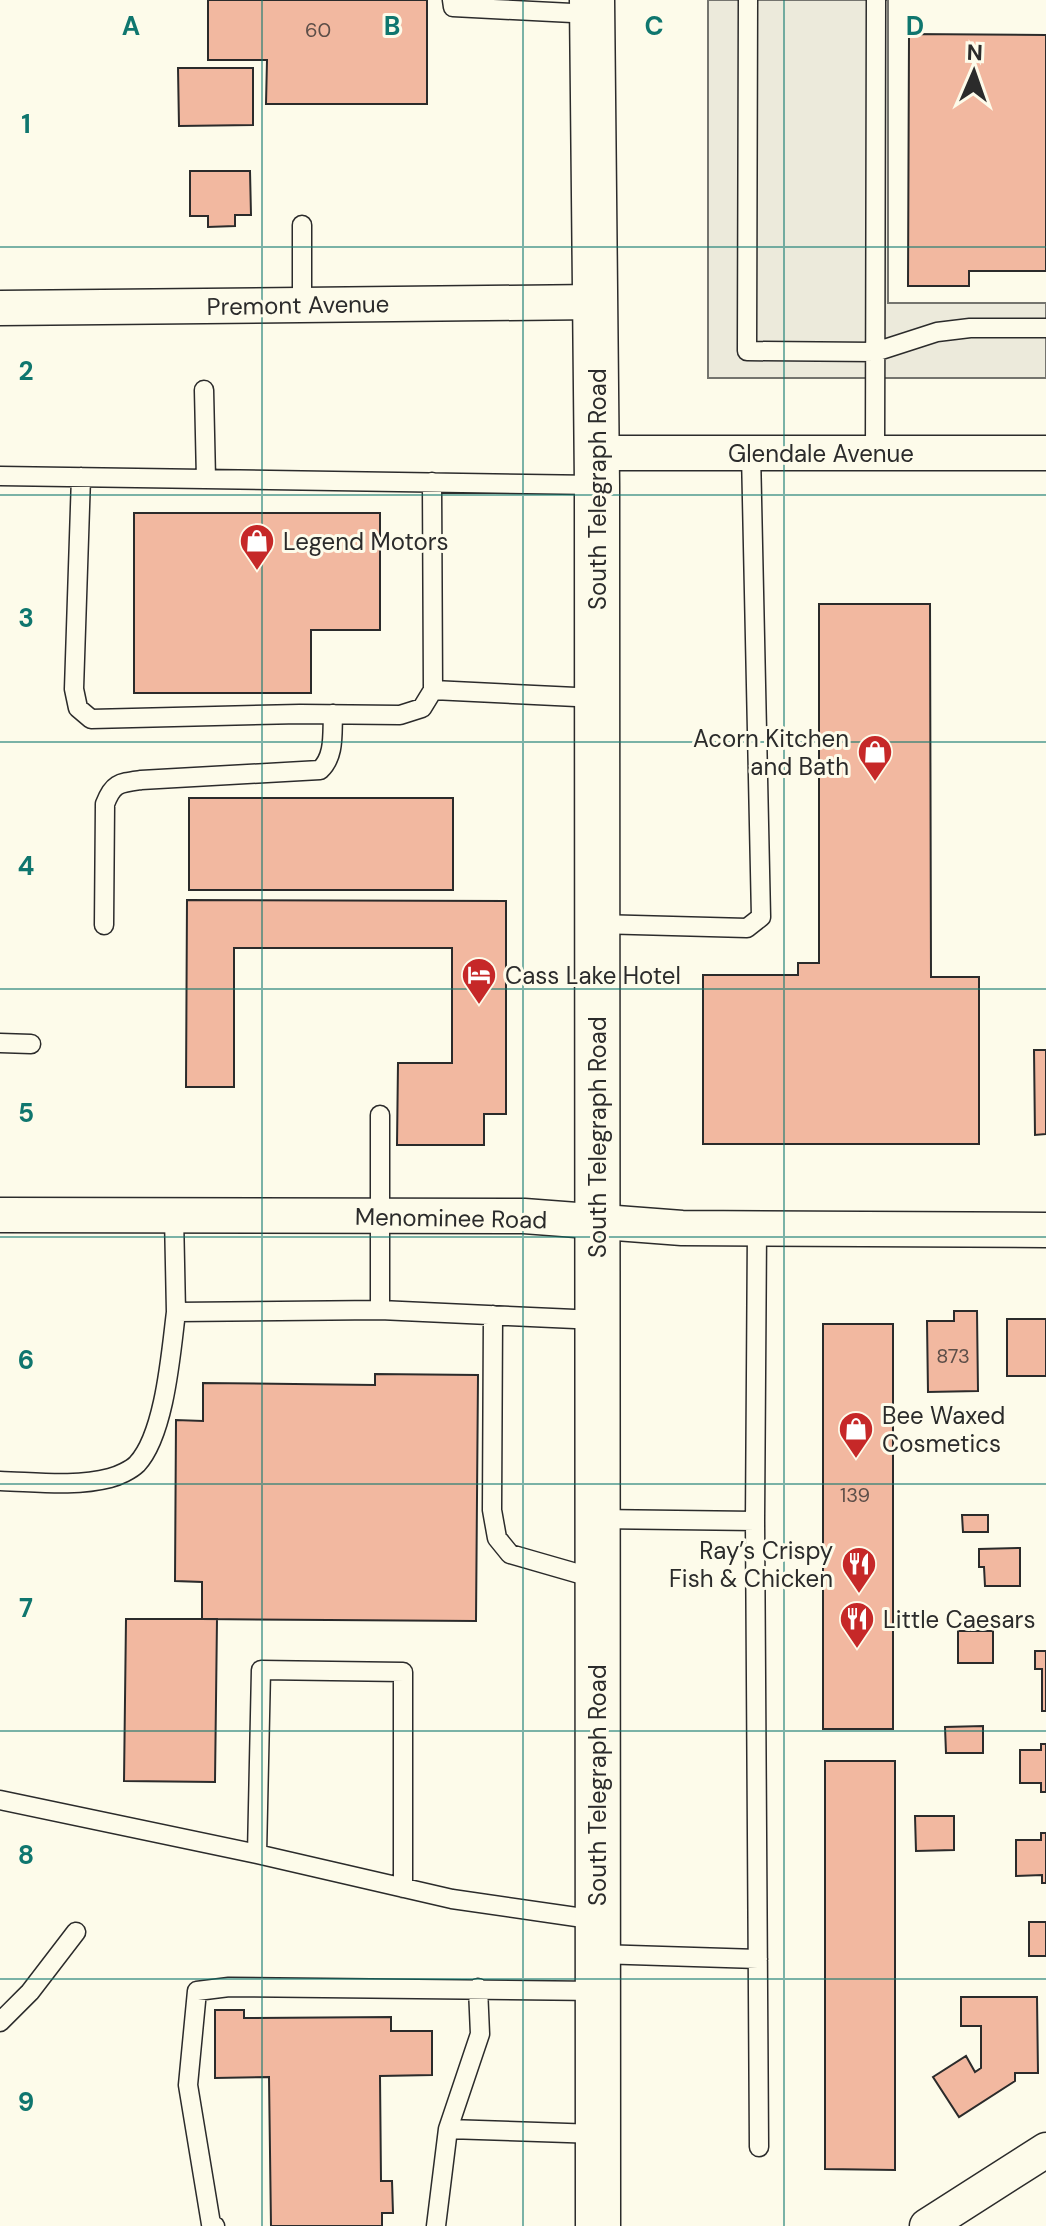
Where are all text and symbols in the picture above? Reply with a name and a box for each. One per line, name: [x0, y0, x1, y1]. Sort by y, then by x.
text: A: [122, 9, 140, 43]
text: B: [384, 9, 400, 43]
text: C: [644, 9, 664, 43]
text: D: [906, 9, 924, 43]
house number: 60: [305, 17, 331, 43]
north arrow: [934, 32, 1014, 112]
text: N: [966, 38, 983, 67]
text: 1: [21, 107, 31, 141]
street label: Premont Avenue: [206, 288, 390, 322]
text: 2: [18, 354, 34, 388]
street label: South Telegraph Road: [582, 368, 613, 610]
street label: Glendale Avenue: [728, 438, 914, 469]
shop icon: Legend Motors: [238, 522, 276, 572]
place label: Legend Motors: [283, 526, 449, 557]
text: 3: [18, 601, 34, 635]
place label: Acorn Kitchen and Bath: [693, 723, 849, 782]
shop icon: Acorn Kitchen and Bath: [856, 733, 894, 783]
text: 4: [18, 849, 34, 883]
hotel icon: Cass Lake Hotel: [460, 956, 498, 1006]
place label: Cass Lake Hotel: [505, 960, 681, 991]
street label: South Telegraph Road: [582, 1016, 613, 1258]
text: 5: [18, 1096, 34, 1130]
street label: Menominee Road: [355, 1201, 547, 1235]
text: 6: [18, 1343, 34, 1377]
house number: 873: [936, 1343, 970, 1369]
place label: Bee Waxed Cosmetics: [882, 1400, 1005, 1459]
shop icon: Bee Waxed Cosmetics: [837, 1410, 875, 1460]
house number: 139: [840, 1482, 870, 1508]
place label: Ray’s Crispy Fish & Chicken: [669, 1535, 833, 1594]
restaurant icon: Ray’s Crispy Fish & Chicken: [840, 1545, 878, 1595]
text: 7: [19, 1591, 33, 1625]
restaurant icon: Little Caesars: [838, 1600, 876, 1650]
place label: Little Caesars: [883, 1604, 1036, 1635]
street label: South Telegraph Road: [582, 1664, 613, 1906]
text: 8: [18, 1838, 34, 1872]
text: 9: [18, 2085, 34, 2119]

